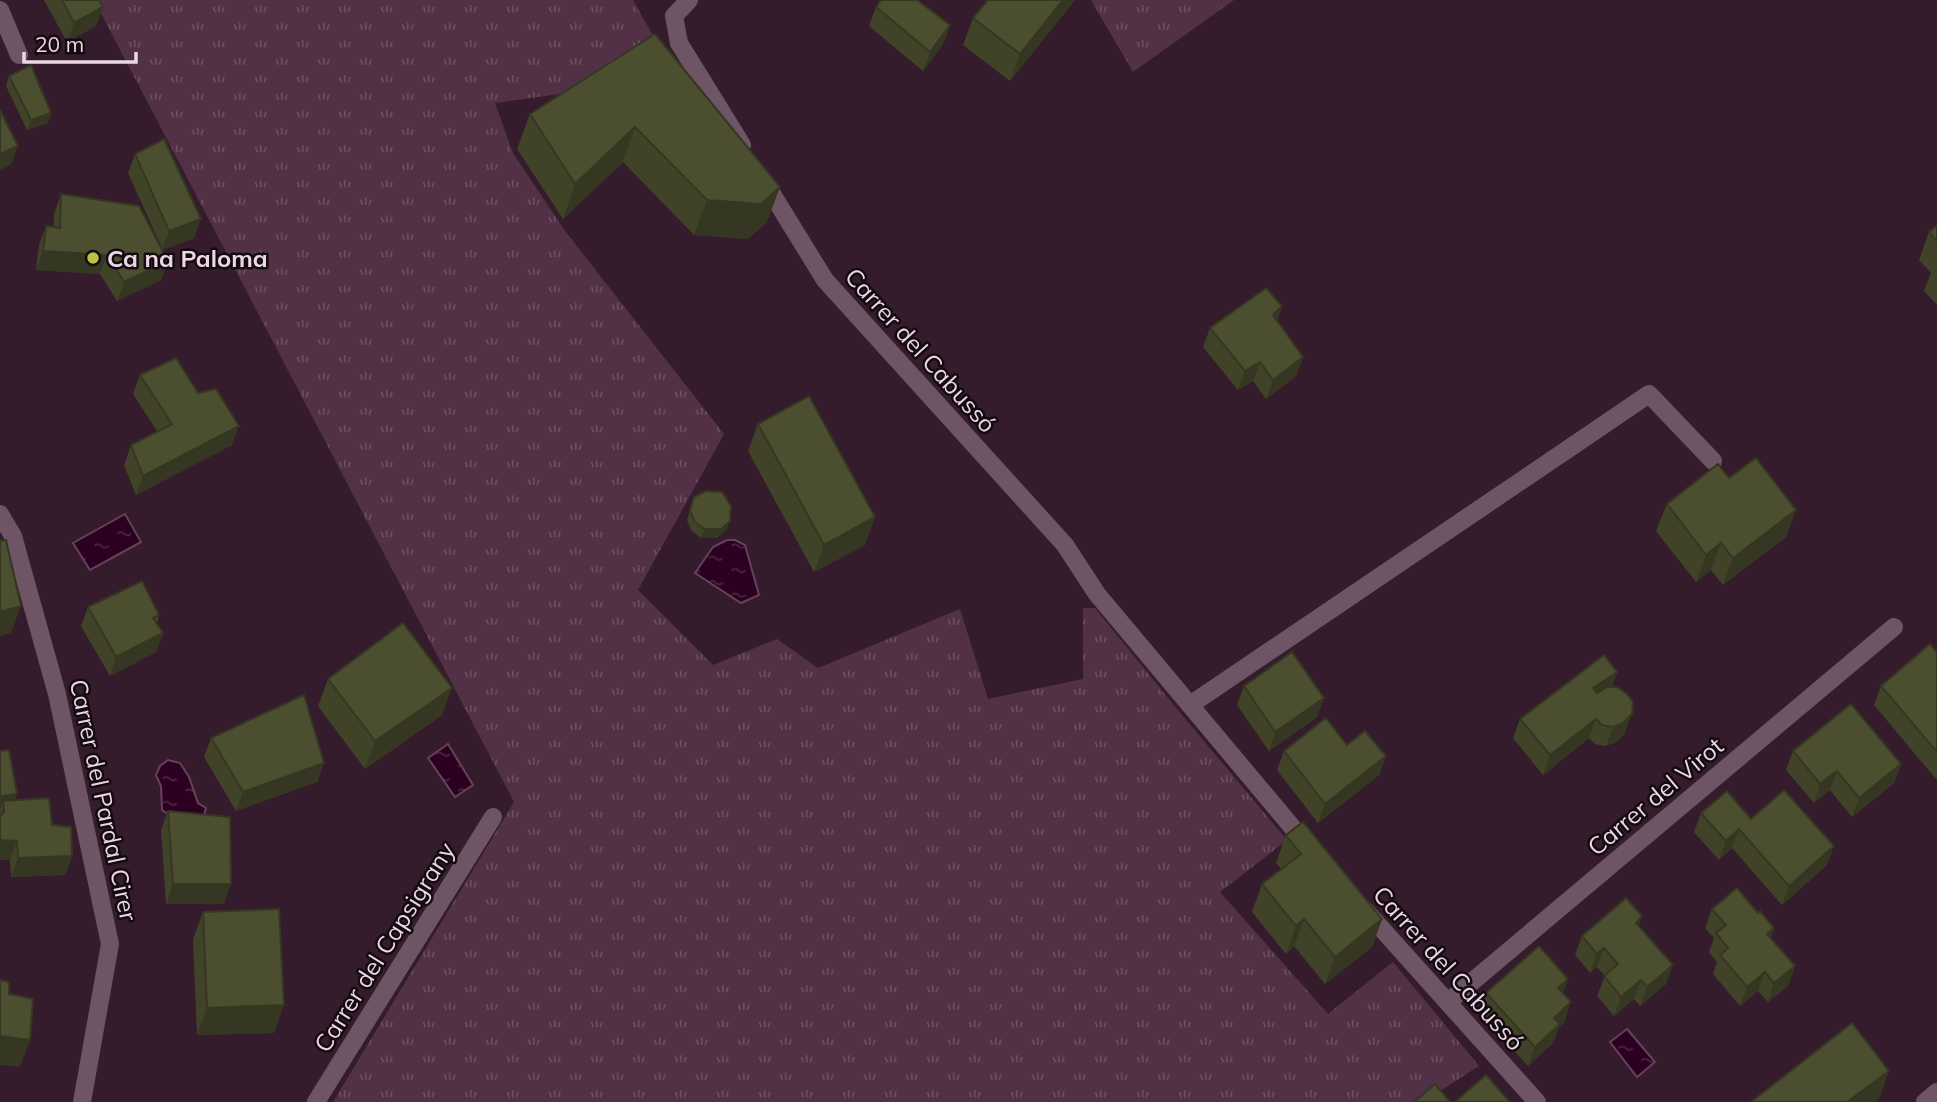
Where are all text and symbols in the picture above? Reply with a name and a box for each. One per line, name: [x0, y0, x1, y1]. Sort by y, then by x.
scale bar: [24, 21, 136, 65]
text: 20 m: [35, 31, 84, 57]
place label: Ca na Paloma: [107, 243, 268, 273]
marker: Ca na Paloma: [85, 250, 101, 266]
street label: Carrer del Cabussó: [839, 261, 1003, 439]
street label: Carrer del Pardal Cirer: [64, 676, 144, 924]
street label: Carrer del Virot: [1581, 730, 1729, 862]
street label: Carrer del Capsigrany: [307, 836, 461, 1057]
street label: Carrer del Cabussó: [1367, 879, 1531, 1057]

